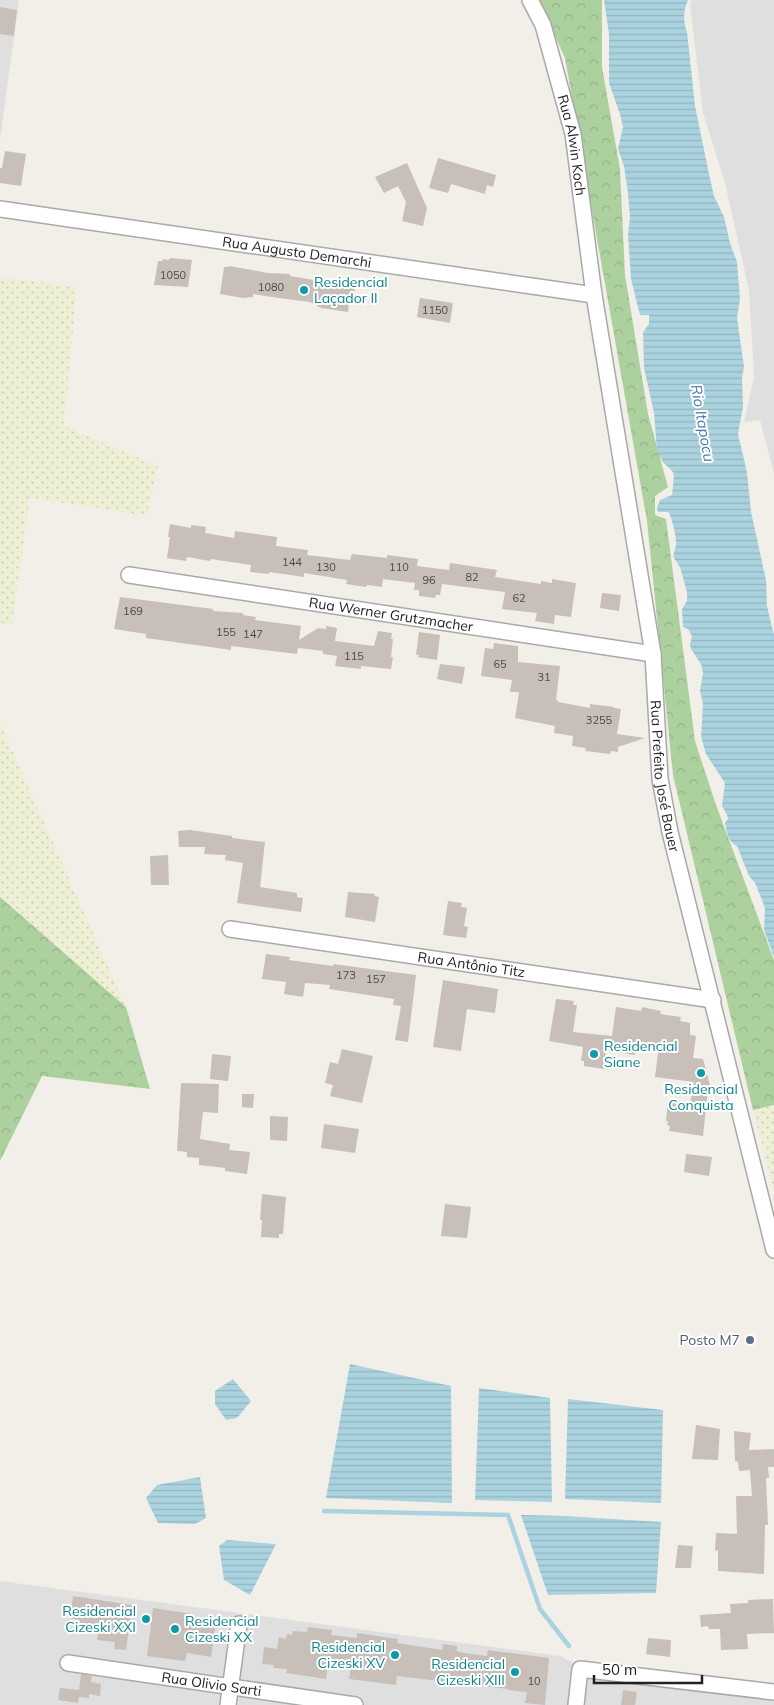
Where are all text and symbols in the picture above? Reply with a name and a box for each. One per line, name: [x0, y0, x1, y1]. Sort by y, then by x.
street label: Rua Alwin Koch: [554, 92, 590, 197]
street label: Rua Augusto Demarchi: [221, 232, 373, 272]
house number: 1050: [160, 268, 187, 282]
place label: Residencial Laçador II: [314, 273, 388, 307]
house number: 1080: [258, 280, 285, 294]
marker: Residencial Laçador II: [298, 284, 310, 296]
house number: 1150: [422, 303, 449, 317]
water label: Rio Itapocu: [687, 383, 719, 463]
house number: 144: [282, 555, 302, 569]
house number: 130: [316, 560, 336, 574]
house number: 110: [389, 560, 409, 574]
house number: 82: [465, 570, 479, 584]
house number: 96: [422, 573, 436, 587]
house number: 62: [512, 591, 526, 605]
street label: Rua Werner Grutzmacher: [308, 593, 475, 636]
house number: 169: [123, 604, 143, 618]
house number: 155: [216, 625, 236, 639]
house number: 147: [243, 627, 263, 641]
house number: 115: [344, 649, 364, 663]
house number: 65: [493, 657, 507, 671]
house number: 31: [537, 670, 551, 684]
street label: Rua Prefeito José Bauer: [647, 699, 684, 854]
house number: 3255: [586, 713, 613, 727]
street label: Rua Antônio Titz: [416, 948, 526, 981]
house number: 173: [336, 968, 356, 982]
house number: 157: [366, 972, 386, 986]
place label: Residencial Siane: [604, 1037, 678, 1071]
marker: Residencial Siane: [588, 1048, 600, 1060]
marker: Residencial Conquista: [695, 1067, 707, 1079]
place label: Residencial Conquista: [664, 1080, 738, 1114]
place label: Posto M7: [679, 1331, 740, 1349]
marker: Posto M7: [744, 1334, 756, 1346]
place label: Residencial Cizeski XXI: [62, 1602, 136, 1636]
place label: Residencial Cizeski XX: [185, 1612, 259, 1646]
marker: Residencial Cizeski XXI: [140, 1613, 152, 1625]
marker: Residencial Cizeski XX: [169, 1623, 181, 1635]
place label: Residencial Cizeski XV: [311, 1638, 385, 1672]
marker: Residencial Cizeski XV: [389, 1649, 401, 1661]
scale bar: [594, 1652, 702, 1684]
place label: Residencial Cizeski XIII: [431, 1655, 505, 1689]
text: 50 m: [602, 1660, 637, 1679]
marker: Residencial Cizeski XIII: [509, 1666, 521, 1678]
street label: Rua Olivio Sarti: [160, 1668, 263, 1700]
house number: 10: [527, 1674, 541, 1688]

